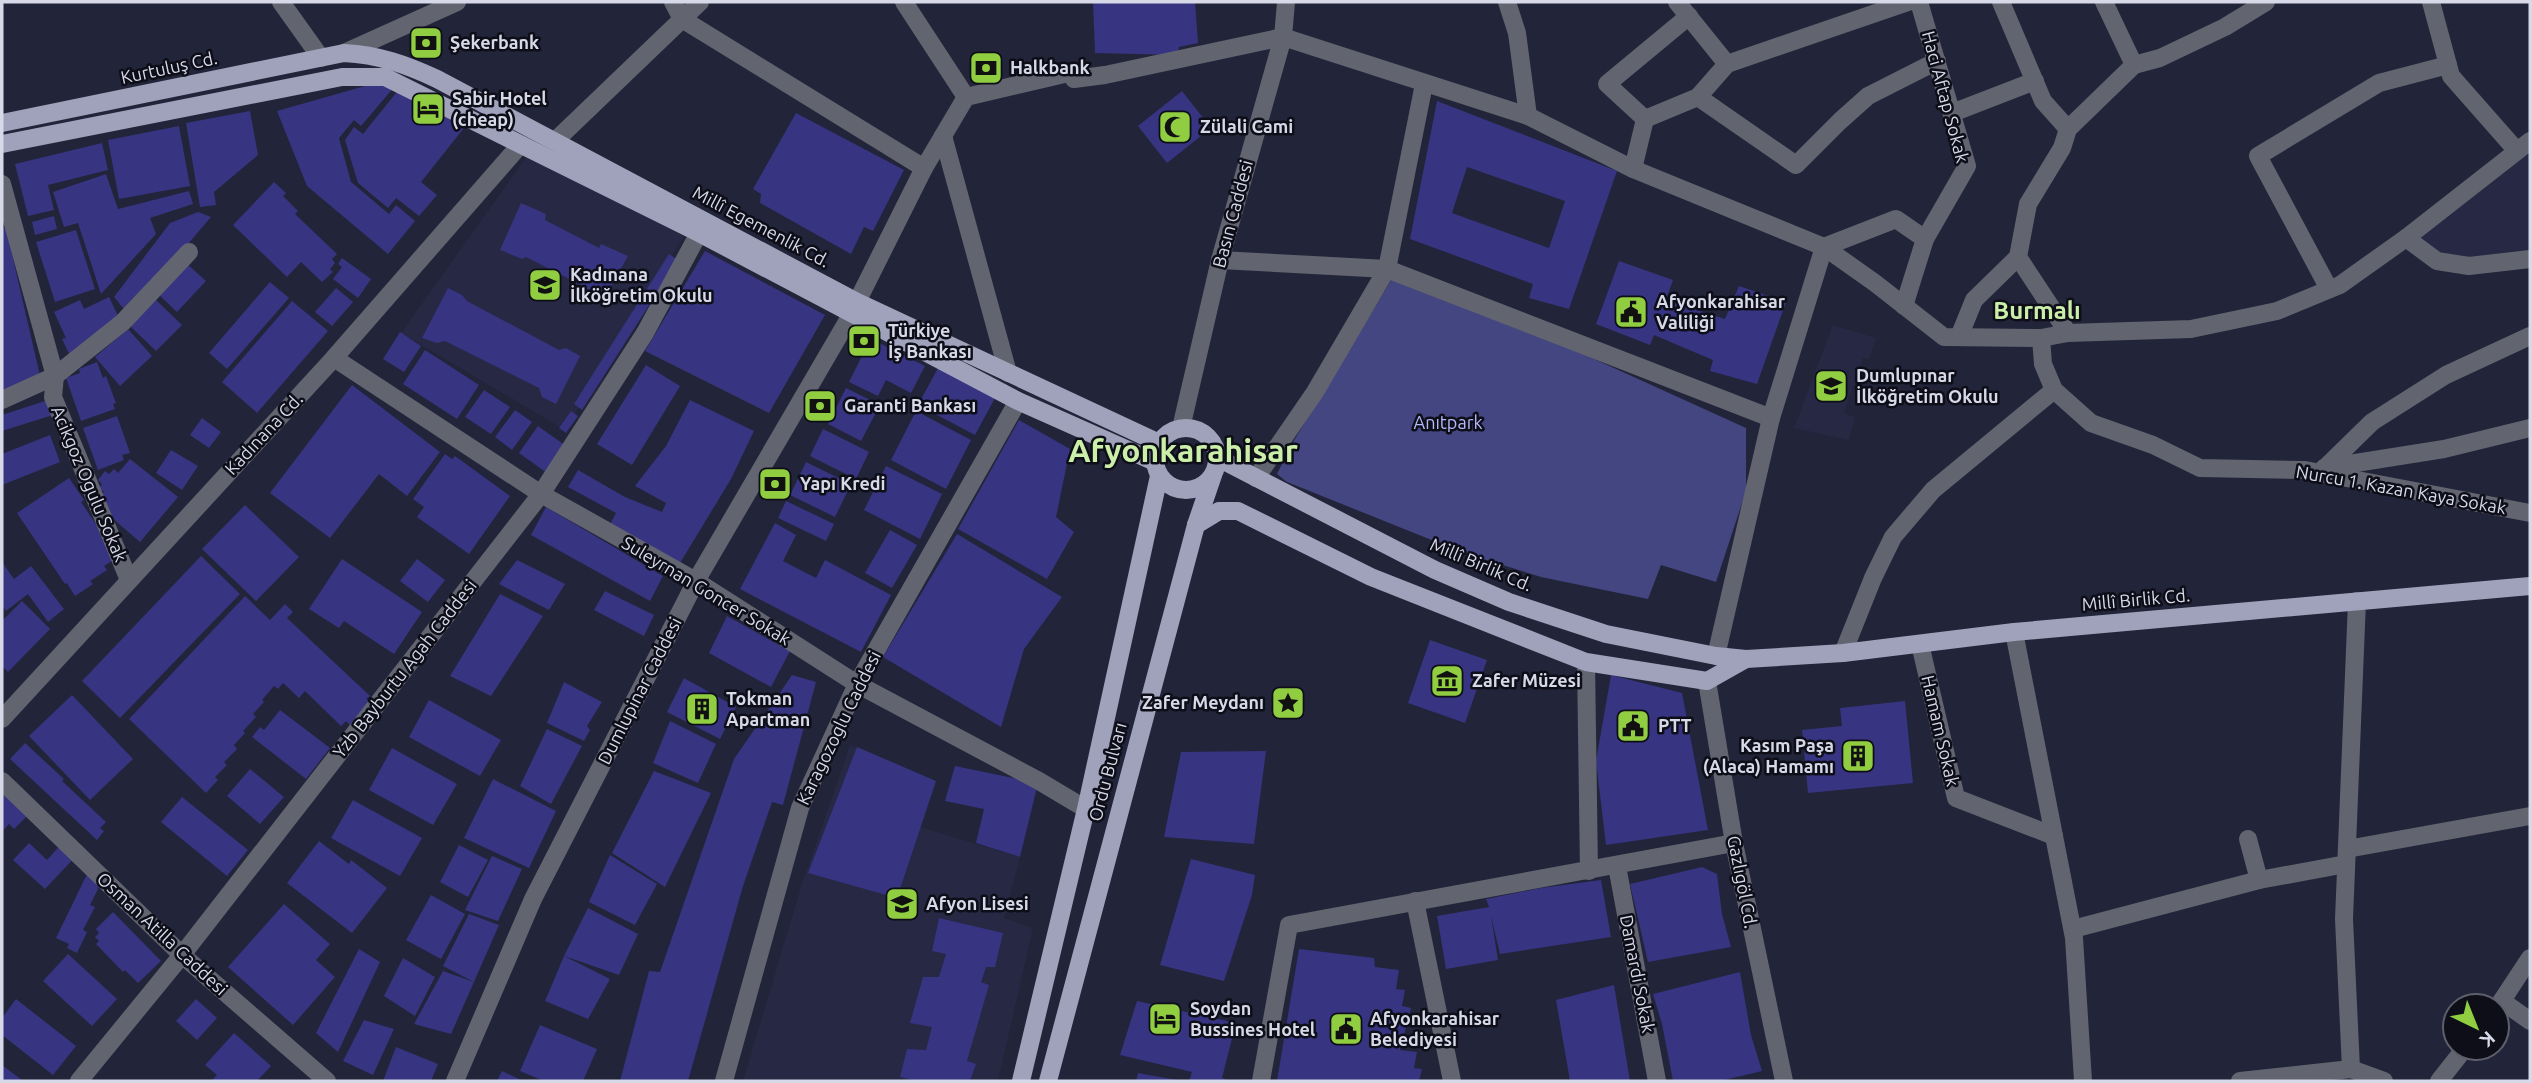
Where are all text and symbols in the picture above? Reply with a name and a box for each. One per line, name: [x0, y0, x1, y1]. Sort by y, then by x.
bank icon: Şekerbank: [407, 24, 445, 62]
street label: Haci Aftap Sokak: [1919, 29, 1973, 165]
place label: Şekerbank: [450, 32, 539, 53]
street label: Kurtuluş Cd.: [119, 47, 219, 87]
bank icon: Halkbank: [967, 49, 1005, 87]
place label: Halkbank: [1010, 57, 1090, 77]
place label: Sabir Hotel (cheap): [452, 88, 547, 130]
hotel icon: Sabir Hotel (cheap): [409, 90, 447, 128]
mosque icon: Zülali Cami: [1156, 108, 1194, 146]
place label: Zülali Cami: [1200, 116, 1293, 136]
street label: Basın Caddesi: [1208, 158, 1256, 270]
street label: Millî Egemenlik Cd.: [690, 182, 833, 271]
place label: Kadınana İlköğretim Okulu: [570, 264, 713, 305]
school or university icon: Kadınana İlköğretim Okulu: [526, 266, 564, 304]
place label: Afyonkarahisar Valiliği: [1656, 291, 1786, 332]
public building icon: Afyonkarahisar Valiliği: [1612, 293, 1650, 331]
district label: Burmalı: [1993, 297, 2081, 324]
place label: Türkiye İş Bankası: [888, 320, 972, 362]
bank icon: Türkiye İş Bankası: [845, 322, 883, 360]
place label: Dumlupınar İlköğretim Okulu: [1856, 365, 1999, 406]
school or university icon: Dumlupınar İlköğretim Okulu: [1812, 367, 1850, 405]
bank icon: Garanti Bankası: [801, 387, 839, 425]
street label: Kadınana Cd.: [220, 388, 306, 478]
place label: Garanti Bankası: [844, 395, 976, 415]
street label: Acikgoz Ogulu Sokak: [48, 403, 132, 565]
park label: Anıtpark: [1413, 412, 1483, 432]
district label: Afyonkarahisar: [1068, 432, 1298, 468]
street label: Nurcu 1. Kazan Kaya Sokak: [2295, 461, 2508, 517]
bank icon: Yapı Kredi: [756, 465, 794, 503]
place label: Yapı Kredi: [800, 473, 886, 493]
street label: Suleyrnan Goncer Sokak: [619, 532, 794, 648]
street label: Millî Birlik Cd.: [1427, 534, 1535, 595]
street label: Yzb Bayburtu Agah Caddesi: [328, 575, 480, 761]
street label: Millî Birlik Cd.: [2081, 584, 2191, 614]
street label: Dumlupinar Caddesi: [593, 614, 685, 767]
street label: Karagozoglu Caddesi: [792, 647, 884, 808]
museum icon: Zafer Müzesi: [1428, 662, 1466, 700]
place label: Zafer Müzesi: [1472, 670, 1581, 690]
street label: Hamam Sokak: [1918, 673, 1963, 788]
place icon: Zafer Meydanı: [1269, 684, 1307, 722]
place label: Tokman Apartman: [726, 688, 810, 729]
building icon: Tokman Apartman: [683, 690, 721, 728]
place label: Zafer Meydanı: [1142, 692, 1264, 712]
public building icon: PTT: [1614, 707, 1652, 745]
place label: PTT: [1658, 715, 1692, 735]
street label: Ordu Bulvarı: [1084, 720, 1130, 823]
place label: Kasım Paşa (Alaca) Hamamı: [1703, 735, 1834, 777]
building icon: Kasım Paşa (Alaca) Hamamı: [1839, 737, 1877, 775]
street label: Gazlıgöl Cd.: [1724, 834, 1762, 930]
street label: Osman Atilla Caddesi: [94, 868, 232, 999]
school or university icon: Afyon Lisesi: [883, 885, 921, 923]
place label: Afyon Lisesi: [926, 893, 1029, 913]
street label: Damardi Sokak: [1617, 913, 1659, 1035]
north arrow: [2441, 992, 2511, 1062]
place label: Soydan Bussines Hotel: [1190, 998, 1316, 1039]
hotel icon: Soydan Bussines Hotel: [1146, 1000, 1184, 1038]
place label: Afyonkarahisar Belediyesi: [1370, 1008, 1500, 1049]
public building icon: Afyonkarahisar Belediyesi: [1327, 1010, 1365, 1048]
text: K: [2475, 1027, 2500, 1052]

